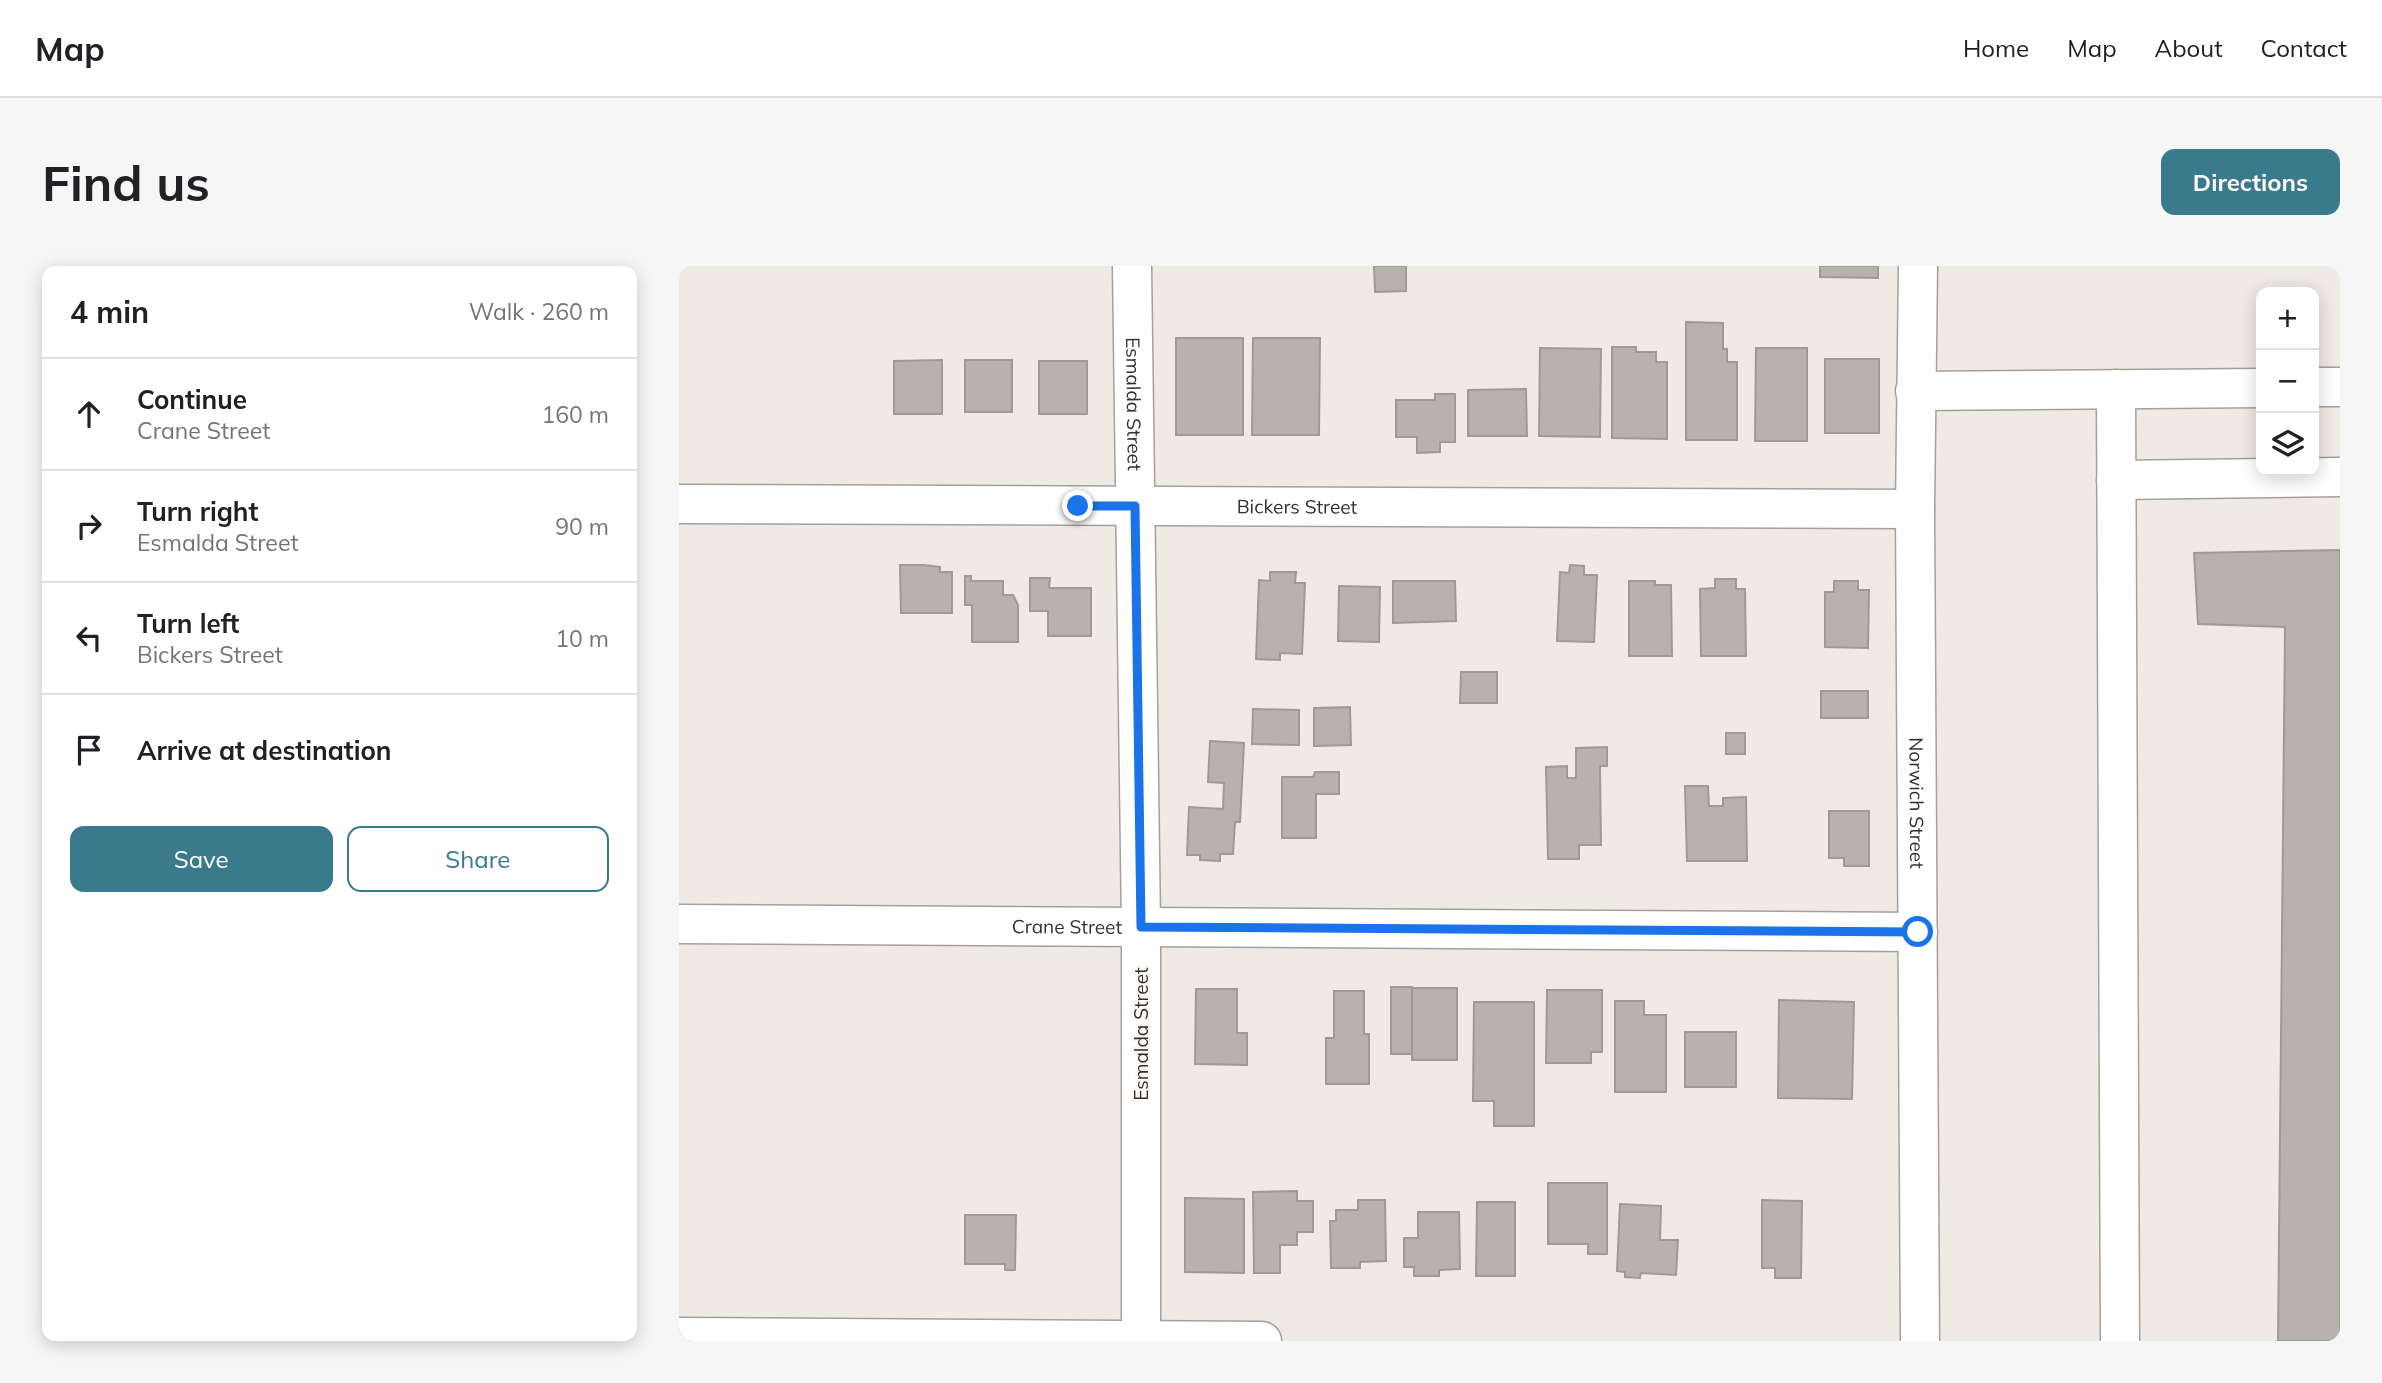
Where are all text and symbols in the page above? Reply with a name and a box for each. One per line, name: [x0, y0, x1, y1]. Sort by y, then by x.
text: Map: [35, 28, 105, 69]
text: Home: [1963, 33, 2029, 63]
text: Map: [2067, 33, 2117, 63]
text: About: [2155, 33, 2223, 63]
text: Contact: [2261, 33, 2347, 63]
button: Directions: [2161, 149, 2340, 215]
text: Find us: [42, 152, 210, 213]
map controls: [2256, 287, 2319, 476]
button: +: [2256, 287, 2319, 350]
text: 4 min: [70, 293, 149, 331]
text: Walk · 260 m: [469, 297, 609, 326]
street label: Esmalda Street: [1121, 337, 1147, 471]
button: −: [2256, 350, 2319, 413]
text: Continue: [137, 383, 247, 416]
icon: ahead: [70, 395, 108, 433]
text: 160 m: [541, 400, 609, 429]
button: layers: [2256, 413, 2319, 476]
text: Crane Street: [137, 416, 270, 445]
route end: [1062, 490, 1093, 521]
street label: Bickers Street: [1237, 494, 1358, 519]
text: Turn right: [137, 495, 258, 528]
icon: right: [70, 507, 108, 545]
text: 90 m: [555, 512, 609, 541]
text: Esmalda Street: [137, 528, 298, 557]
text: Turn left: [137, 607, 239, 640]
icon: left: [70, 619, 108, 657]
text: 10 m: [555, 624, 609, 653]
text: Bickers Street: [137, 640, 283, 669]
icon: arrive: [70, 731, 108, 769]
text: Arrive at destination: [137, 734, 392, 767]
street label: Norwich Street: [1904, 737, 1929, 869]
button: Save: [70, 826, 333, 892]
button: Share: [347, 826, 609, 892]
street label: Crane Street: [1012, 914, 1123, 939]
route start: [1902, 916, 1933, 947]
street label: Esmalda Street: [1129, 967, 1153, 1101]

